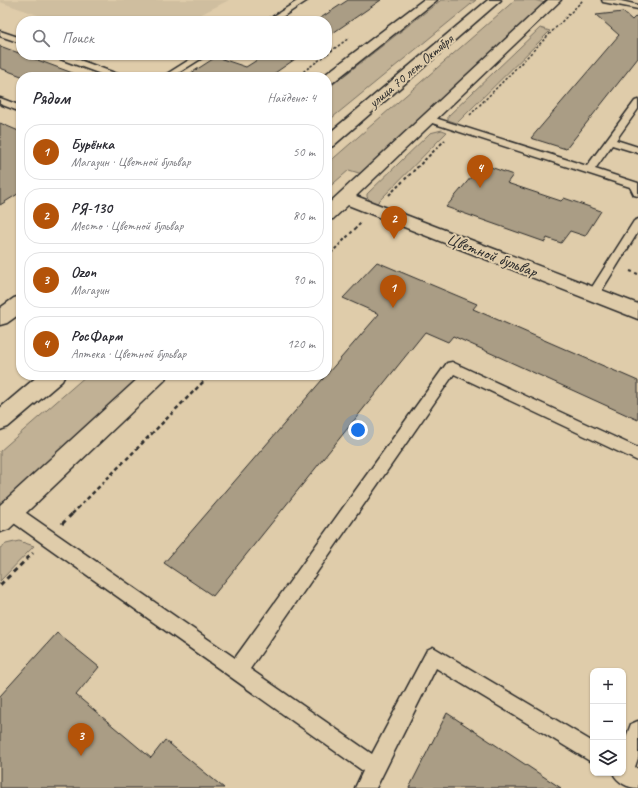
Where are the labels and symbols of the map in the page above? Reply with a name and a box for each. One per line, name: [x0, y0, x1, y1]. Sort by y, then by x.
street label: улица 70 лет Октября: [364, 30, 458, 112]
pin: 4: [467, 155, 493, 188]
pin: 2: [381, 206, 407, 239]
street label: Цветной бульвар: [444, 228, 542, 282]
pin: 1: [380, 275, 406, 308]
your location: [348, 420, 368, 440]
pin: 3: [68, 723, 94, 756]

